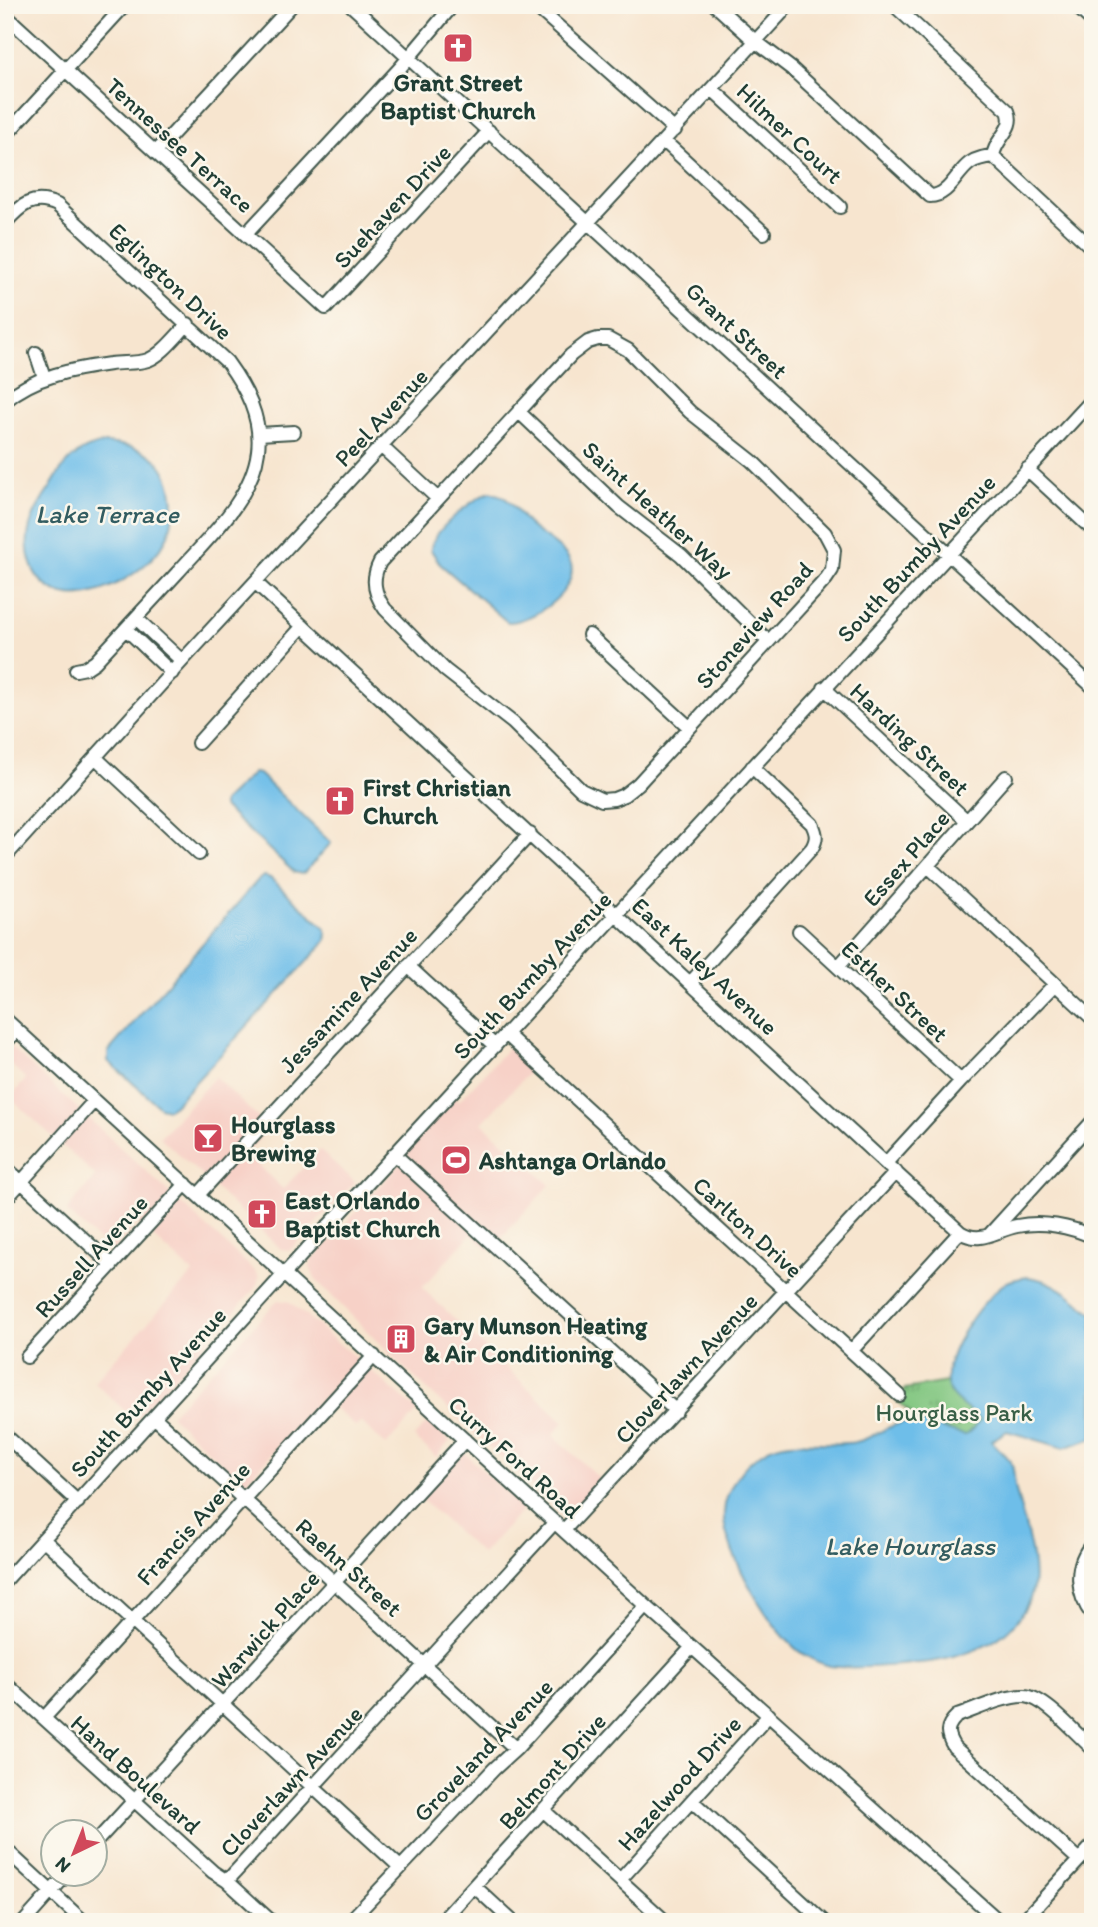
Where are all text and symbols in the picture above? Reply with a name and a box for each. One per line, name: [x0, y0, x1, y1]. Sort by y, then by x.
church icon: Grant Street Baptist Church: [441, 31, 475, 65]
place label: Grant Street Baptist Church: [380, 68, 536, 126]
street label: Tennessee Terrace: [100, 71, 260, 219]
street label: Hilmer Court: [731, 76, 849, 190]
street label: Suehaven Drive: [327, 138, 457, 274]
street label: Eglington Drive: [103, 216, 239, 346]
street label: Grant Street: [680, 275, 794, 385]
street label: Peel Avenue: [328, 362, 434, 472]
street label: Saint Heather Way: [577, 435, 740, 586]
street label: South Bumby Avenue: [831, 468, 1001, 648]
water label: Lake Terrace: [35, 498, 180, 530]
street label: Stoneview Road: [689, 555, 819, 695]
street label: Harding Street: [844, 676, 976, 802]
place label: First Christian Church: [363, 773, 511, 830]
church icon: First Christian Church: [323, 784, 357, 818]
street label: Essex Place: [856, 804, 956, 912]
street label: South Bumby Avenue: [447, 885, 617, 1065]
street label: East Kaley Avenue: [626, 891, 784, 1041]
street label: Jessamine Avenue: [273, 921, 423, 1079]
street label: Esther Street: [835, 934, 955, 1048]
place label: Hourglass Brewing: [231, 1110, 336, 1168]
bar icon: Hourglass Brewing: [191, 1121, 225, 1155]
sports icon: Ashtanga Orlando: [439, 1143, 473, 1177]
place label: Ashtanga Orlando: [478, 1146, 666, 1176]
street label: Carlton Drive: [687, 1170, 809, 1284]
place label: East Orlando Baptist Church: [285, 1186, 441, 1244]
street label: Russell Avenue: [28, 1188, 154, 1324]
church icon: East Orlando Baptist Church: [245, 1197, 279, 1231]
street label: Cloverlawn Avenue: [608, 1286, 764, 1450]
street label: South Bumby Avenue: [64, 1301, 232, 1483]
place label: Gary Munson Heating & Air Conditioning: [424, 1311, 648, 1369]
building icon: Gary Munson Heating & Air Conditioning: [384, 1322, 418, 1356]
street label: Curry Ford Road: [443, 1390, 587, 1524]
park label: Hourglass Park: [875, 1398, 1033, 1427]
street label: Francis Avenue: [130, 1455, 256, 1591]
street label: Raehn Street: [290, 1512, 408, 1622]
water label: Lake Hourglass: [825, 1530, 997, 1562]
street label: Warwick Place: [204, 1564, 326, 1694]
street label: Groveland Avenue: [407, 1672, 559, 1828]
street label: Cloverlawn Avenue: [213, 1699, 369, 1863]
street label: Belmont Drive: [492, 1707, 612, 1835]
street label: Hand Boulevard: [65, 1708, 207, 1840]
street label: Hazelwood Drive: [611, 1710, 747, 1856]
north arrow: [38, 1818, 108, 1888]
text: N: [50, 1852, 75, 1878]

